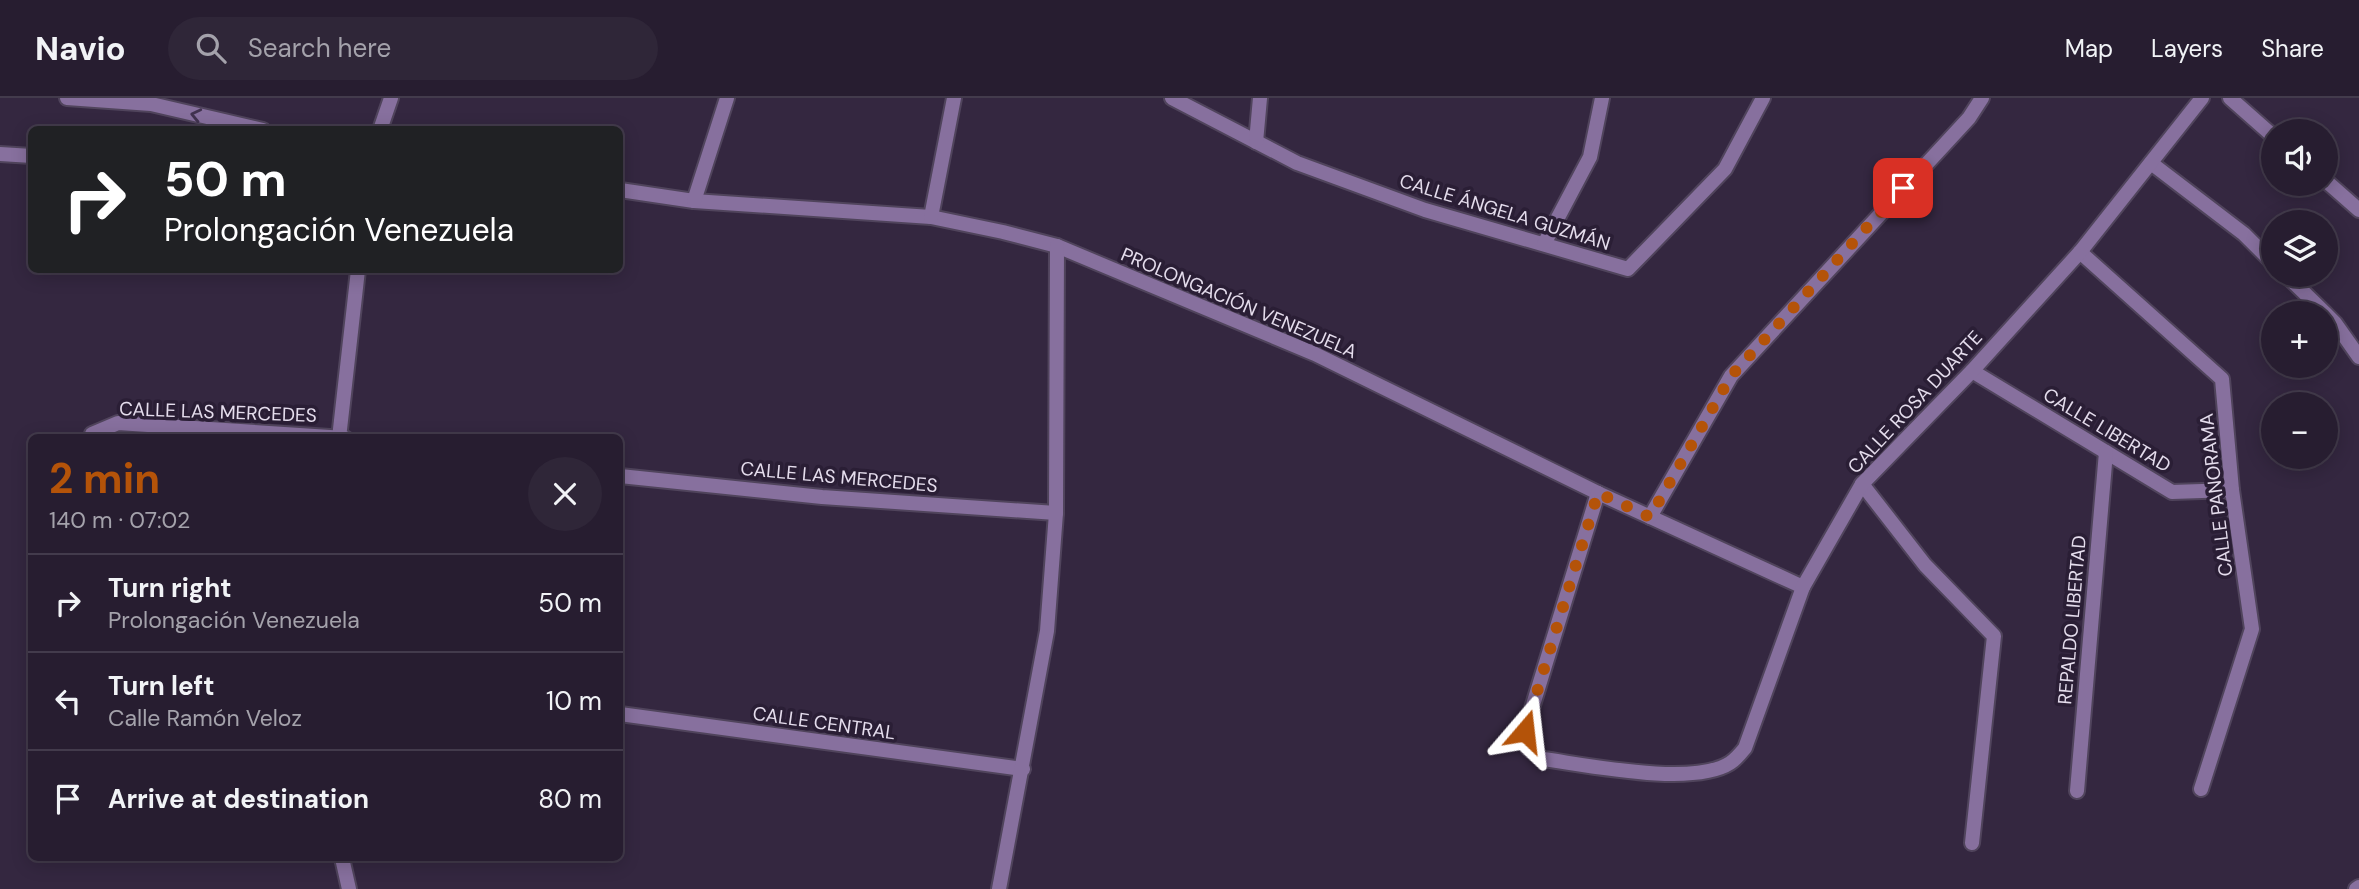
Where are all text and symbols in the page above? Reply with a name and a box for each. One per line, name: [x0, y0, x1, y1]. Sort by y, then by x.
search box: [168, 17, 658, 80]
text: Navio: [35, 27, 126, 70]
icon: search: [192, 29, 230, 67]
text: Search here: [248, 31, 391, 65]
text: Map: [2065, 33, 2113, 64]
text: Layers: [2151, 33, 2223, 64]
text: Share: [2261, 33, 2324, 64]
one-way arrow: [190, 108, 202, 123]
map controls: [2261, 119, 2338, 469]
button: sound: [2261, 119, 2338, 196]
text: 50 m: [164, 147, 287, 211]
icon: right: [49, 154, 140, 245]
pin: [1873, 158, 1933, 218]
street label: CALLE ÁNGELA GUZMÁN: [1397, 168, 1613, 256]
icon: arrive: [1884, 169, 1922, 207]
text: Prolongación Venezuela: [164, 209, 514, 251]
button: layers: [2261, 210, 2338, 287]
street label: PROLONGACIÓN VENEZUELA: [1117, 242, 1361, 364]
button: +: [2261, 301, 2338, 378]
street label: CALLE ROSA DUARTE: [1842, 325, 1988, 479]
street label: CALLE LIBERTAD: [2039, 382, 2175, 478]
button: −: [2261, 392, 2338, 469]
street label: CALLE LAS MERCEDES: [119, 396, 317, 428]
street label: CALLE PANORAMA: [2194, 412, 2238, 578]
text: 2 min: [49, 451, 160, 506]
street label: CALLE LAS MERCEDES: [739, 456, 939, 498]
button: close: [528, 457, 602, 531]
text: 140 m · 07:02: [49, 505, 190, 535]
street label: REPALDO LIBERTAD: [2052, 534, 2092, 706]
text: Turn right: [108, 571, 232, 605]
icon: right: [49, 584, 87, 622]
text: 50 m: [538, 586, 602, 620]
text: Prolongación Venezuela: [108, 605, 360, 635]
text: Turn left: [108, 669, 215, 703]
icon: left: [49, 682, 87, 720]
text: 10 m: [546, 684, 602, 718]
position arrow: [1488, 694, 1562, 768]
street label: CALLE CENTRAL: [751, 701, 897, 745]
text: Calle Ramón Veloz: [108, 703, 302, 733]
icon: arrive: [49, 780, 87, 818]
text: Arrive at destination: [108, 782, 369, 816]
text: 80 m: [538, 782, 602, 816]

